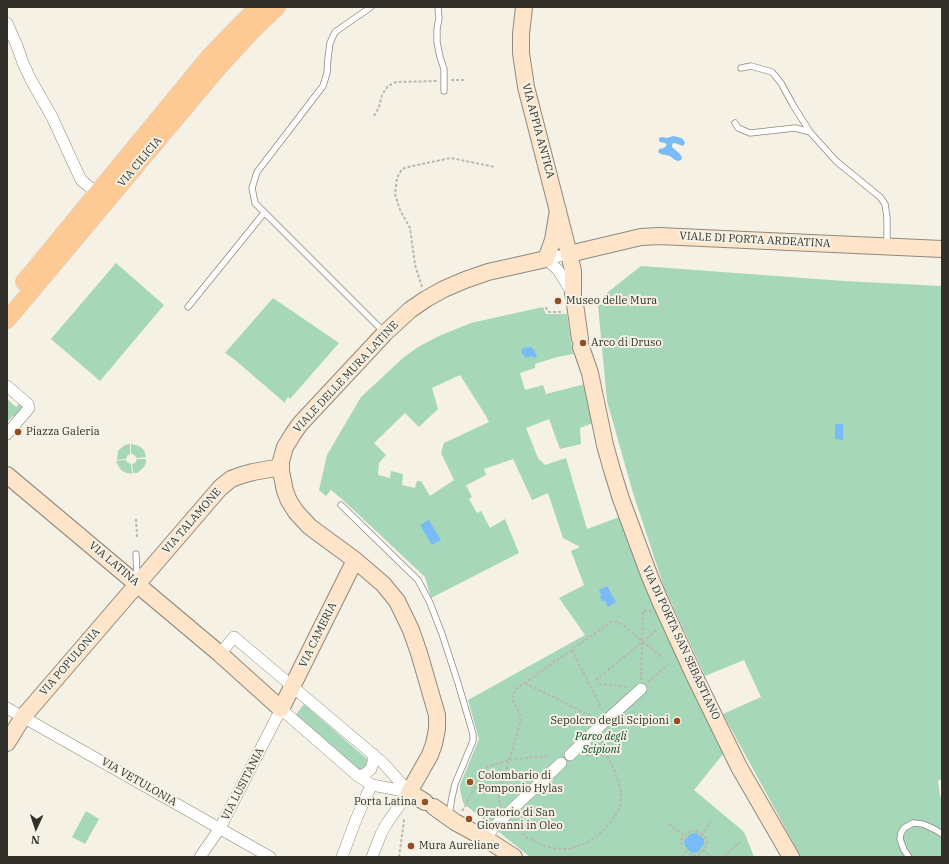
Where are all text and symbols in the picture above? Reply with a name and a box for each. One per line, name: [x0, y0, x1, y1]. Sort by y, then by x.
street label: VIA APPIA ANTICA: [519, 82, 557, 180]
street label: VIA CILICIA: [115, 134, 165, 190]
street label: VIALE DI PORTA ARDEATINA: [679, 229, 831, 251]
place label: Museo delle Mura: [566, 294, 657, 308]
marker: Museo delle Mura: [553, 296, 563, 306]
street label: VIALE DELLE MURA LATINE: [291, 318, 401, 436]
place label: Arco di Druso: [591, 336, 662, 350]
marker: Arco di Druso: [578, 338, 588, 348]
place label: Piazza Galeria: [26, 425, 100, 439]
marker: Piazza Galeria: [13, 427, 23, 437]
street label: VIA TALAMONE: [160, 486, 224, 556]
street label: VIA LATINA: [86, 539, 142, 589]
street label: VIA DI PORTA SAN SEBASTIANO: [639, 564, 723, 722]
street label: VIA CAMERIA: [296, 600, 340, 670]
street label: VIA POPULONIA: [37, 626, 103, 698]
place label: Sepolcro degli Scipioni: [551, 714, 669, 728]
marker: Sepolcro degli Scipioni: [672, 716, 682, 726]
park label: Parco degli Scipioni: [575, 730, 627, 756]
street label: VIA LUSITANIA: [219, 745, 267, 823]
street label: VIA VETULONIA: [99, 755, 179, 809]
place label: Colombario di Pomponio Hylas: [478, 769, 563, 795]
marker: Colombario di Pomponio Hylas: [465, 777, 475, 787]
place label: Porta Latina: [354, 795, 417, 809]
marker: Porta Latina: [420, 797, 430, 807]
place label: Oratorio di San Giovanni in Oleo: [477, 806, 563, 832]
north arrow: [16, 808, 56, 848]
marker: Oratorio di San Giovanni in Oleo: [464, 814, 474, 824]
text: N: [31, 833, 40, 847]
place label: Mura Aureliane: [419, 839, 499, 853]
marker: Mura Aureliane: [406, 841, 416, 851]

